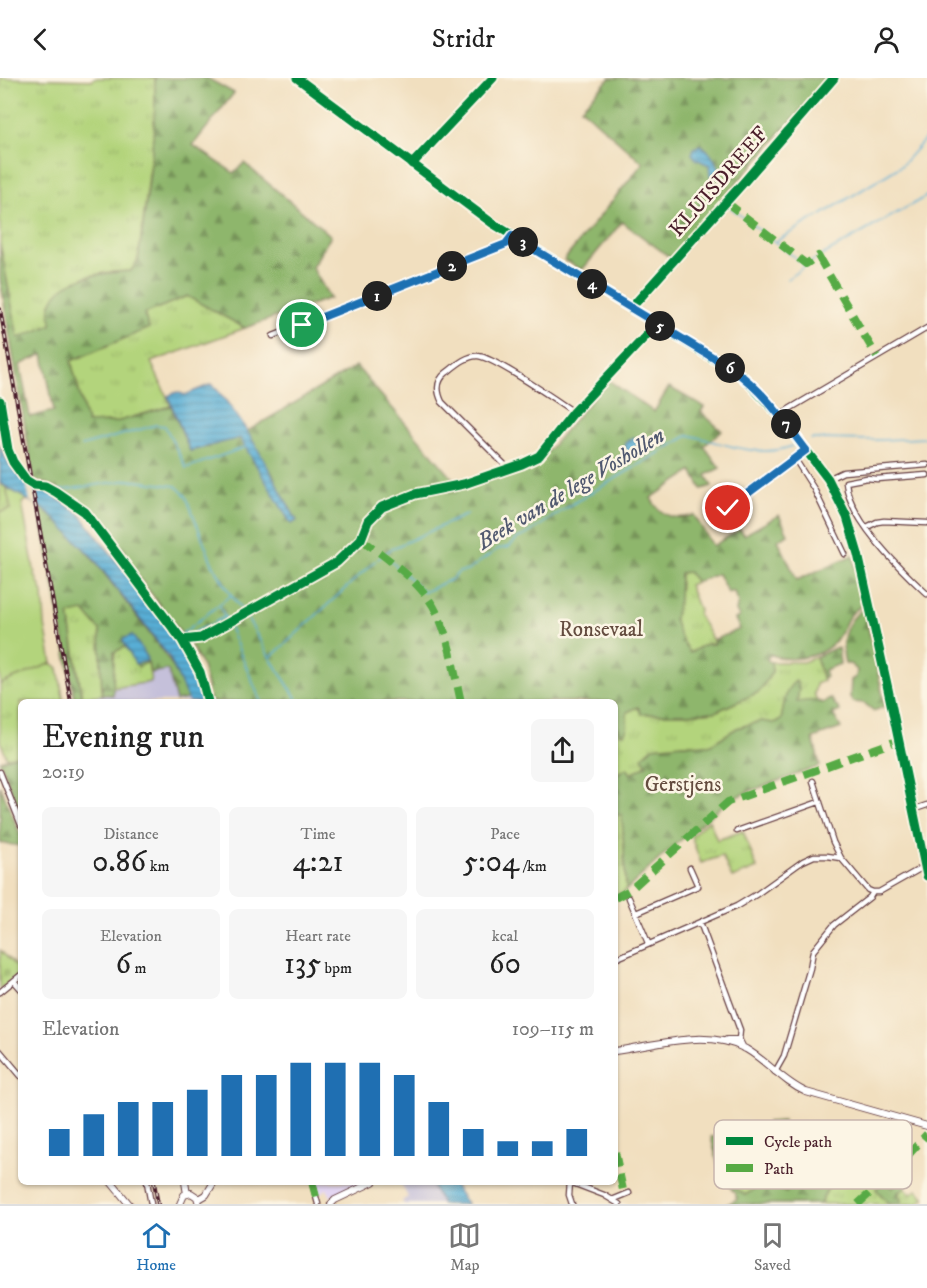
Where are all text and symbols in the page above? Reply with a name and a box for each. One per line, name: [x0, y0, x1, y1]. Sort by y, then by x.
text: Stridr: [432, 22, 495, 56]
icon: back: [24, 23, 57, 56]
icon: person: [870, 23, 903, 56]
street label: KLUISDREEF: [664, 121, 774, 242]
pin: 3: [508, 227, 538, 257]
text: 3: [520, 232, 526, 252]
pin: 2: [437, 251, 467, 281]
text: 2: [448, 256, 456, 276]
pin: 4: [577, 269, 607, 299]
text: 4: [587, 274, 597, 294]
pin: 1: [362, 281, 392, 311]
text: 1: [374, 286, 380, 306]
pin: [276, 299, 327, 350]
icon: arrive: [285, 308, 318, 341]
pin: 5: [645, 311, 675, 341]
text: 5: [656, 316, 664, 336]
pin: 6: [715, 353, 745, 383]
text: 6: [726, 358, 734, 378]
pin: 7: [771, 409, 801, 439]
text: 7: [782, 414, 790, 434]
water label: Beek van de lege Voshollen: [471, 422, 670, 556]
pin: [702, 482, 753, 533]
icon: check: [711, 491, 744, 524]
park label: Ronsevaal: [559, 617, 644, 643]
text: Evening run: [42, 717, 204, 758]
button: share: [531, 719, 594, 782]
text: 20:19: [42, 760, 85, 785]
park label: Gerstjens: [645, 772, 721, 798]
text: Distance: [103, 824, 159, 844]
text: Time: [301, 824, 335, 844]
text: Pace: [490, 824, 520, 844]
text: 0.86: [92, 844, 146, 881]
text: 4:21: [293, 844, 343, 881]
text: 5:04: [463, 844, 519, 881]
text: km: [146, 856, 170, 876]
text: /km: [519, 856, 547, 876]
text: Elevation: [100, 926, 162, 946]
text: Heart rate: [285, 926, 351, 946]
text: kcal: [492, 926, 518, 946]
text: 6: [115, 946, 131, 983]
text: 135: [284, 946, 321, 983]
text: 60: [489, 946, 521, 983]
text: m: [131, 958, 147, 978]
text: bpm: [321, 958, 352, 978]
text: Elevation: [42, 1017, 119, 1042]
text: 109–115 m: [512, 1017, 594, 1042]
legend: [714, 1120, 912, 1189]
text: Cycle path: [764, 1132, 833, 1152]
text: Path: [764, 1159, 794, 1179]
tab: Home: [136, 1219, 176, 1275]
tab: Map: [448, 1219, 481, 1275]
tab: Saved: [754, 1219, 791, 1275]

